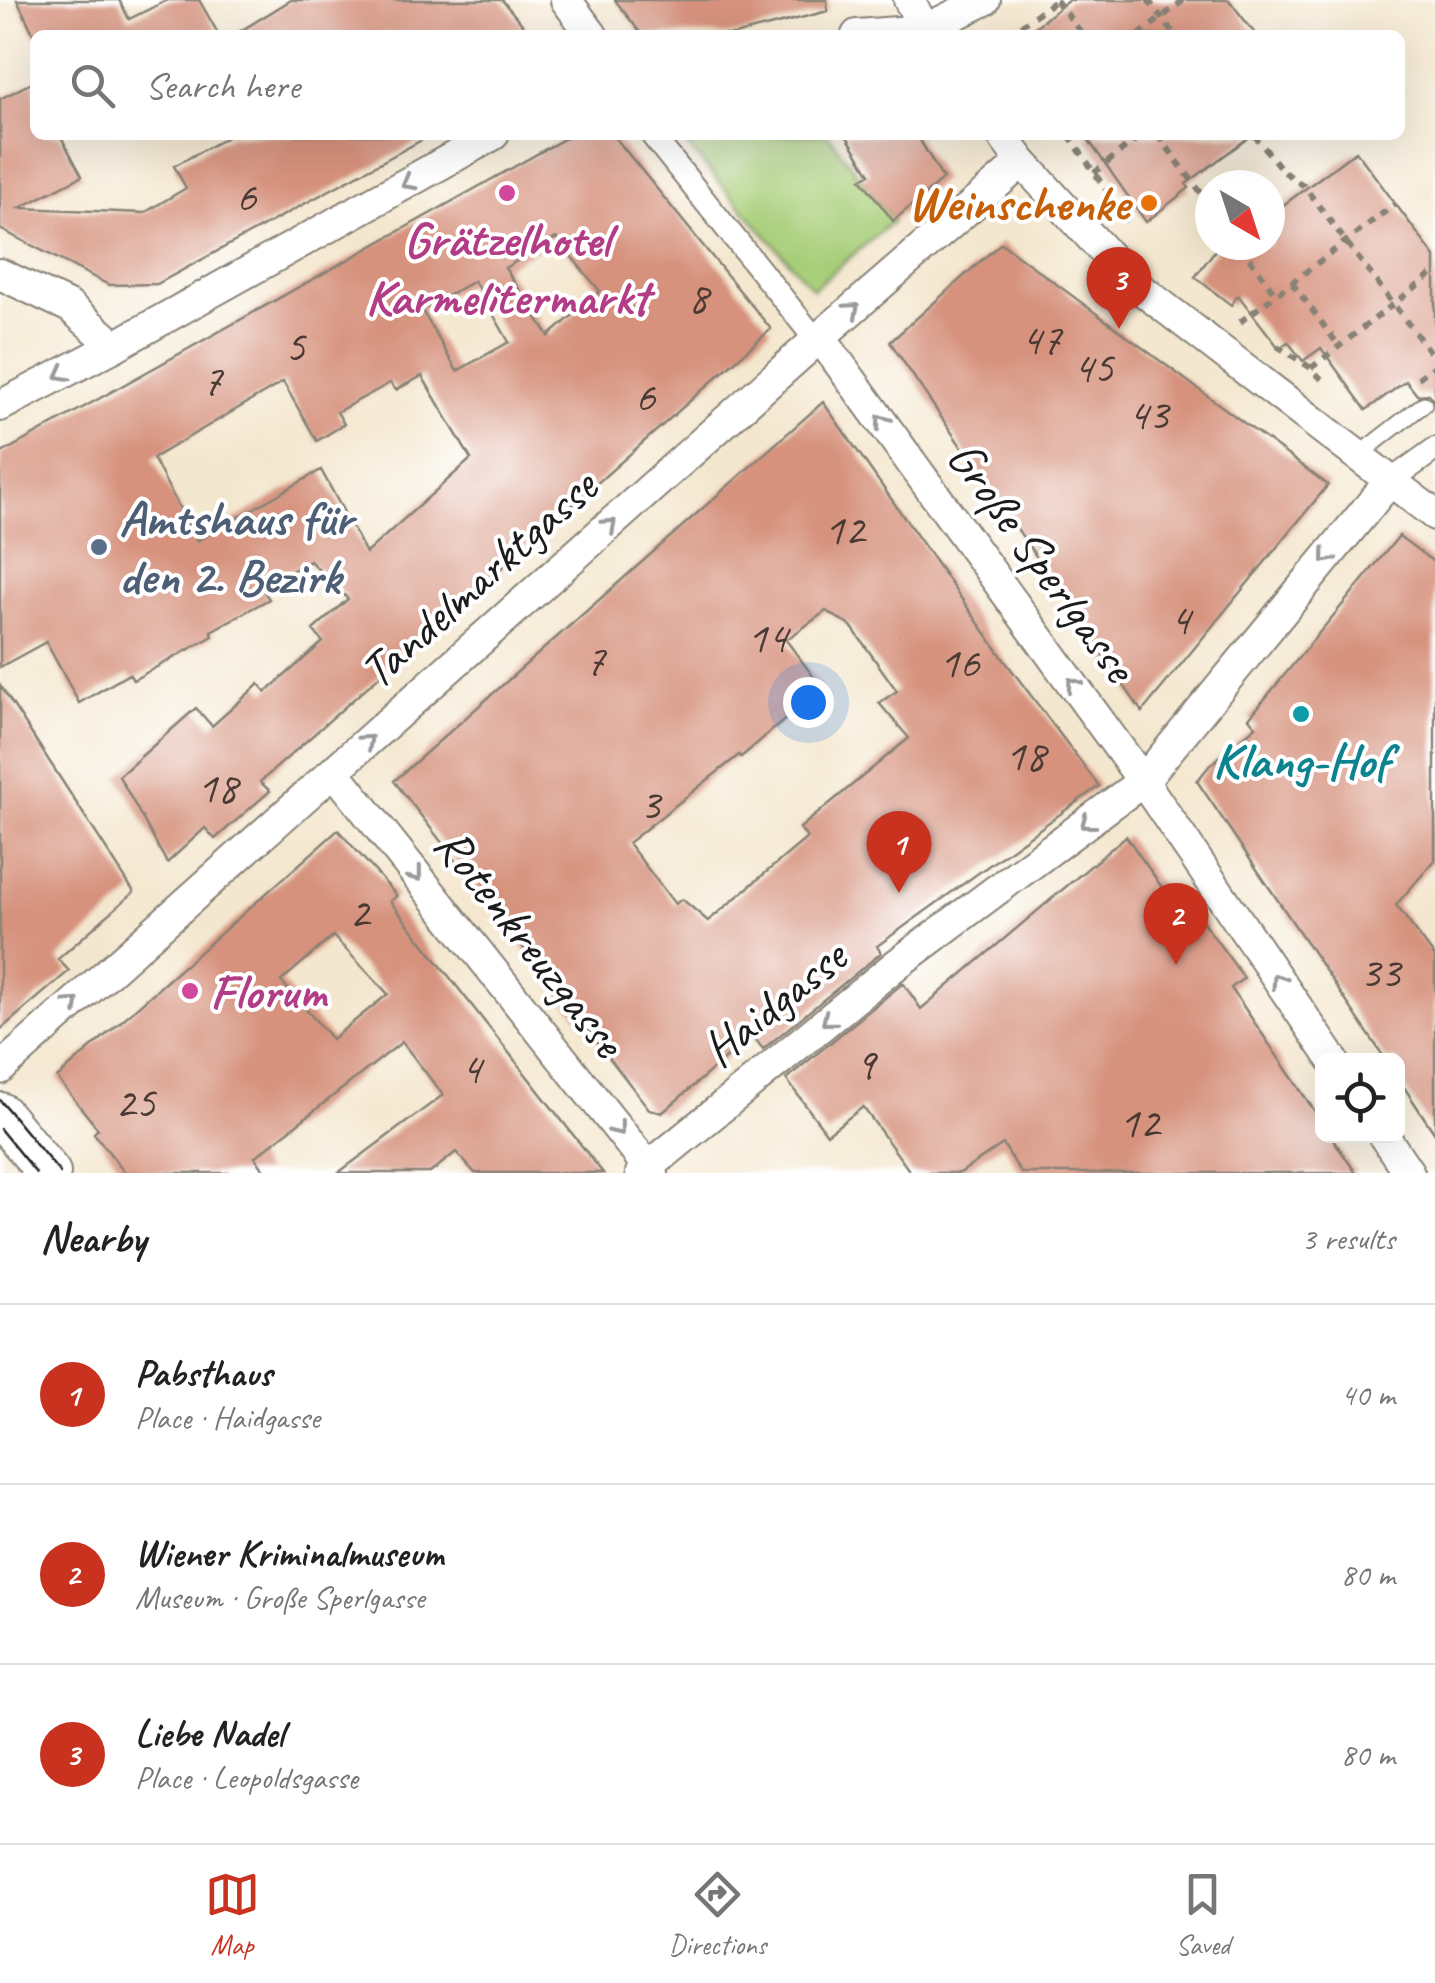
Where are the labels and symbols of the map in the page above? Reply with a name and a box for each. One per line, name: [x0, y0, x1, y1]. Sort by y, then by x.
house number: 6: [236, 168, 258, 225]
one-way arrow: [401, 170, 419, 190]
north arrow: [1195, 170, 1285, 260]
place label: Weinschenke: [908, 172, 1133, 235]
marker: Grätzelhotel Karmelitermarkt: [496, 182, 518, 204]
marker: Weinschenke: [1138, 192, 1160, 214]
place label: Grätzelhotel Karmelitermarkt: [365, 208, 656, 329]
pin: 3: [1086, 246, 1152, 329]
house number: 8: [688, 269, 712, 326]
one-way arrow: [841, 302, 859, 320]
house number: 47: [1021, 311, 1064, 368]
house number: 5: [285, 318, 308, 375]
house number: 45: [1073, 339, 1116, 396]
house number: 7: [202, 352, 225, 409]
one-way arrow: [55, 362, 73, 381]
house number: 6: [635, 368, 657, 425]
house number: 43: [1128, 386, 1171, 443]
one-way arrow: [876, 414, 893, 432]
street label: Große Sperlgasse: [933, 428, 1153, 697]
street label: Tandelmarktgasse: [346, 454, 612, 702]
place label: Amtshaus für den 2. Bezirk: [119, 487, 358, 608]
house number: 12: [824, 501, 868, 558]
one-way arrow: [598, 518, 617, 536]
marker: Amtshaus für den 2. Bezirk: [88, 536, 110, 558]
one-way arrow: [1321, 546, 1339, 564]
house number: 4: [1170, 591, 1194, 648]
house number: 14: [747, 609, 791, 666]
house number: 7: [585, 632, 608, 689]
house number: 16: [939, 634, 981, 691]
your location: [783, 677, 834, 728]
one-way arrow: [1067, 677, 1085, 695]
marker: Klang-Hof: [1290, 703, 1312, 725]
house number: 18: [1005, 727, 1049, 784]
place label: Klang-Hof: [1213, 729, 1400, 792]
one-way arrow: [355, 735, 374, 753]
house number: 18: [197, 759, 241, 816]
house number: 3: [640, 776, 663, 833]
pin: 1: [866, 810, 932, 893]
one-way arrow: [1080, 811, 1098, 829]
street label: Rotenkreuzgasse: [421, 815, 641, 1072]
one-way arrow: [404, 863, 422, 881]
pin: 2: [1144, 882, 1208, 965]
house number: 2: [349, 884, 373, 941]
street label: Haidgasse: [689, 923, 862, 1080]
house number: 33: [1360, 944, 1403, 1001]
place label: Florum: [210, 960, 329, 1023]
one-way arrow: [1272, 972, 1290, 991]
marker: Florum: [179, 980, 201, 1002]
one-way arrow: [61, 998, 80, 1016]
one-way arrow: [822, 1008, 840, 1026]
house number: 9: [855, 1036, 879, 1093]
house number: 4: [461, 1040, 485, 1097]
house number: 25: [115, 1074, 158, 1131]
house number: 12: [1119, 1094, 1163, 1151]
one-way arrow: [606, 1118, 624, 1136]

